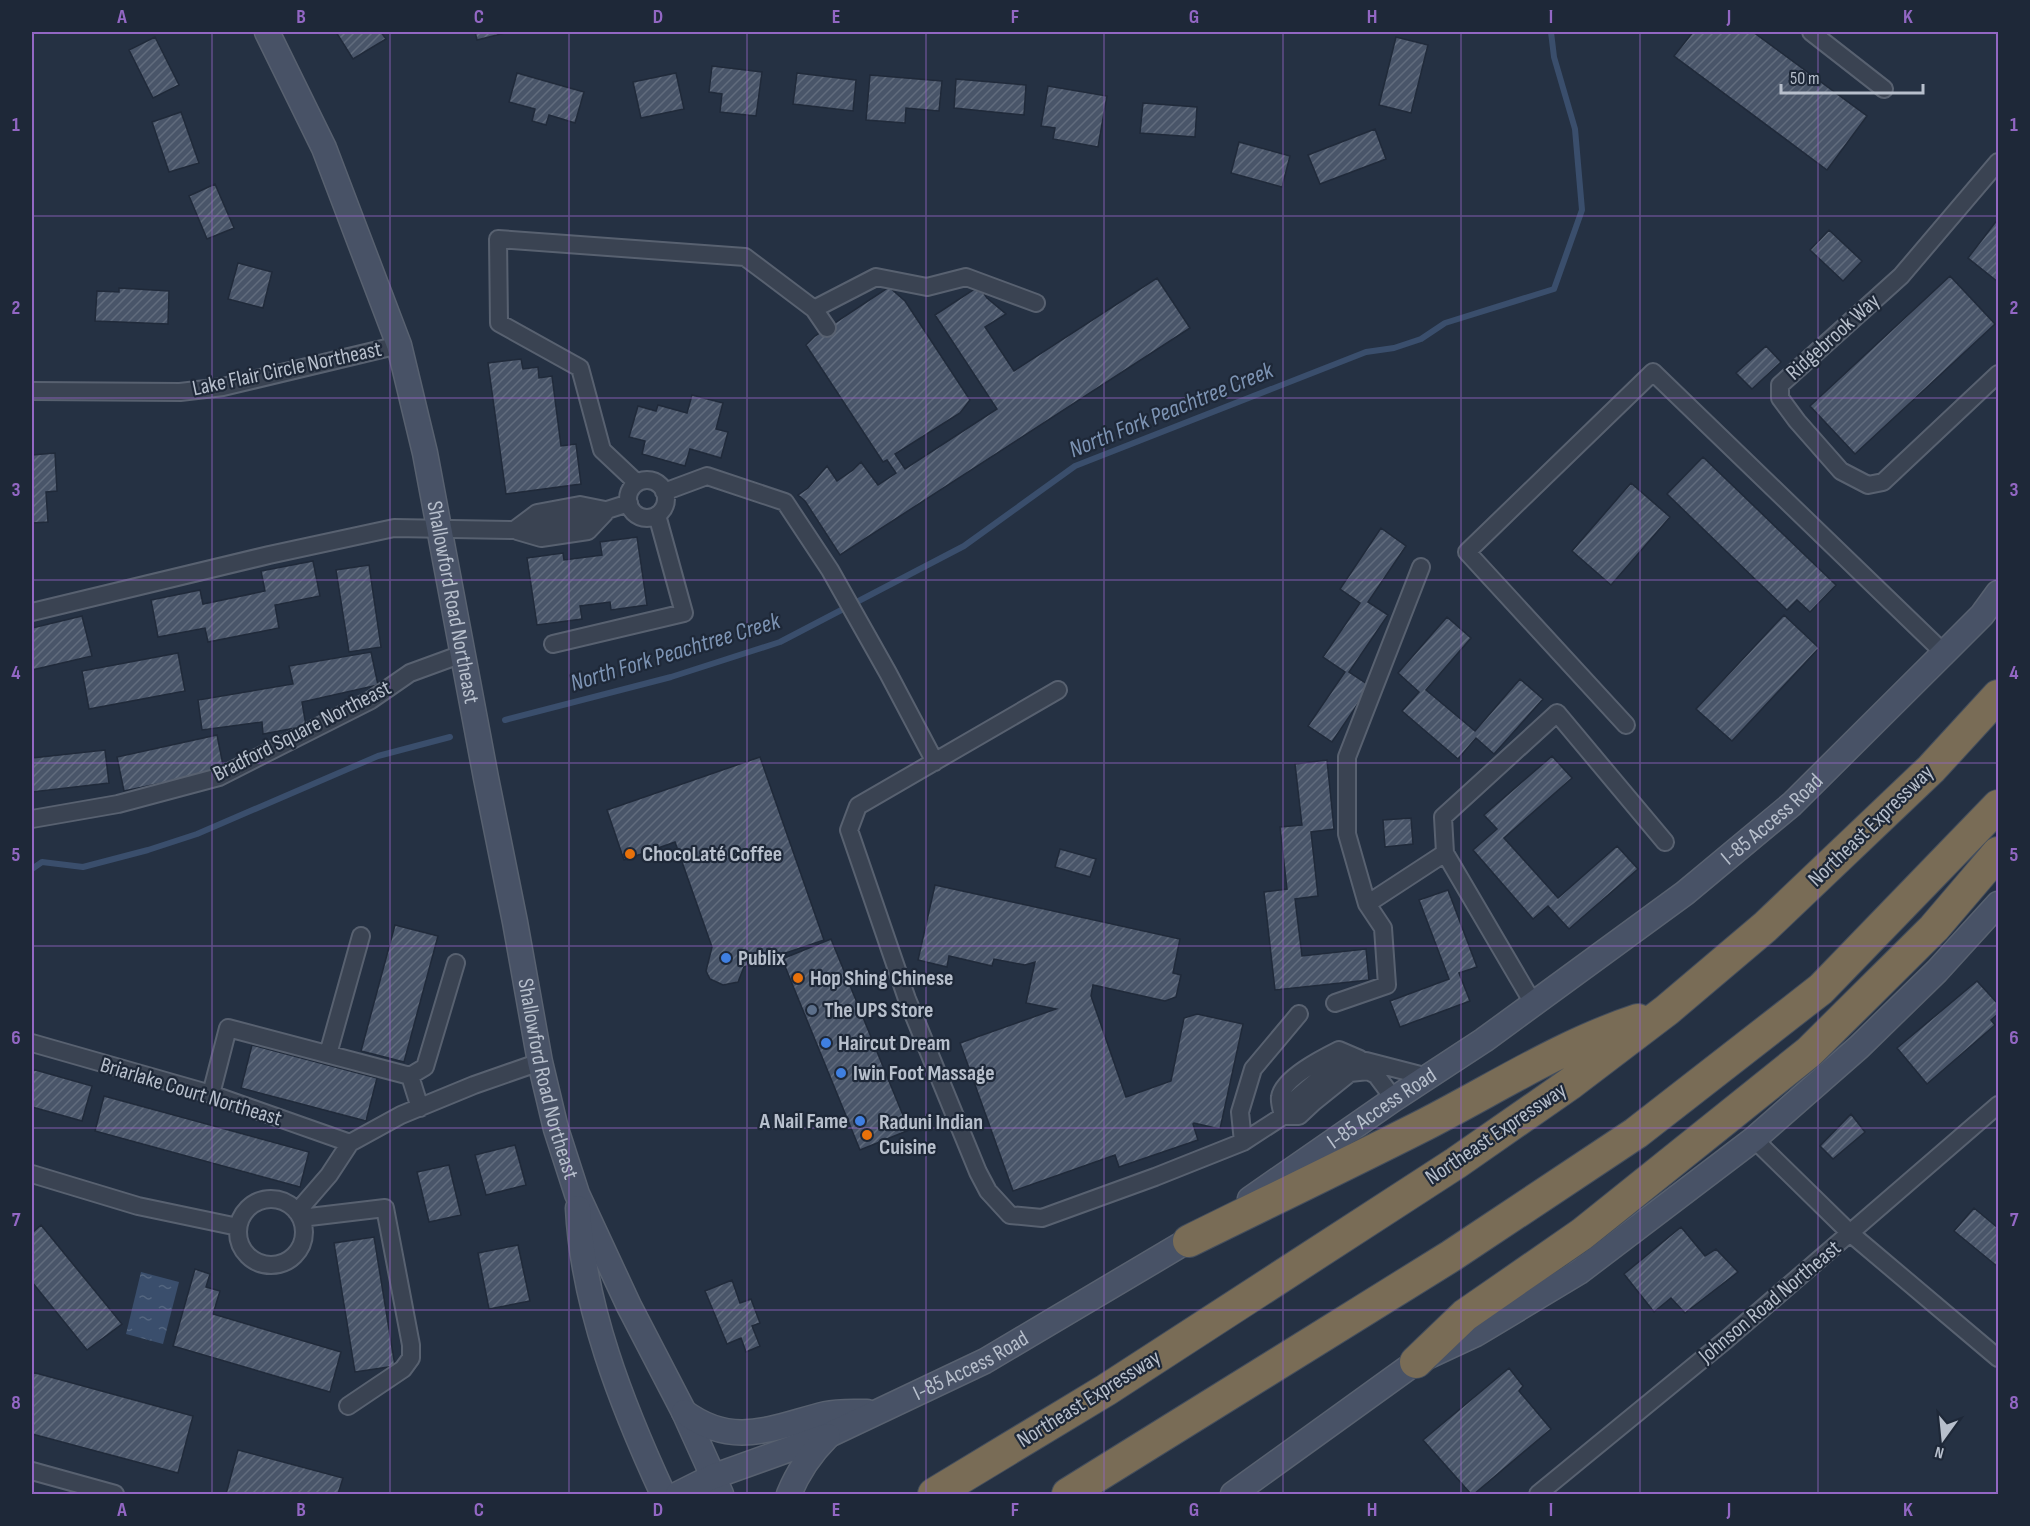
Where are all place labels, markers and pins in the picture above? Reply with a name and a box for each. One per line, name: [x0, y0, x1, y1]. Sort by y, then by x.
place label: ChocoLaté Coffee: [642, 841, 782, 868]
marker: ChocoLaté Coffee: [623, 847, 637, 861]
place label: Publix: [738, 945, 786, 972]
marker: Publix: [719, 951, 733, 965]
place label: Hop Shing Chinese: [810, 965, 954, 992]
marker: Hop Shing Chinese: [791, 971, 805, 985]
place label: The UPS Store: [824, 997, 933, 1024]
marker: The UPS Store: [805, 1003, 819, 1017]
place label: Haircut Dream: [838, 1030, 950, 1057]
marker: Haircut Dream: [819, 1036, 833, 1050]
place label: Iwin Foot Massage: [853, 1060, 995, 1087]
marker: Iwin Foot Massage: [834, 1066, 848, 1080]
place label: A Nail Fame: [759, 1108, 848, 1135]
place label: Raduni Indian Cuisine: [879, 1109, 983, 1161]
marker: A Nail Fame: [853, 1114, 867, 1128]
marker: Raduni Indian Cuisine: [860, 1128, 874, 1142]

